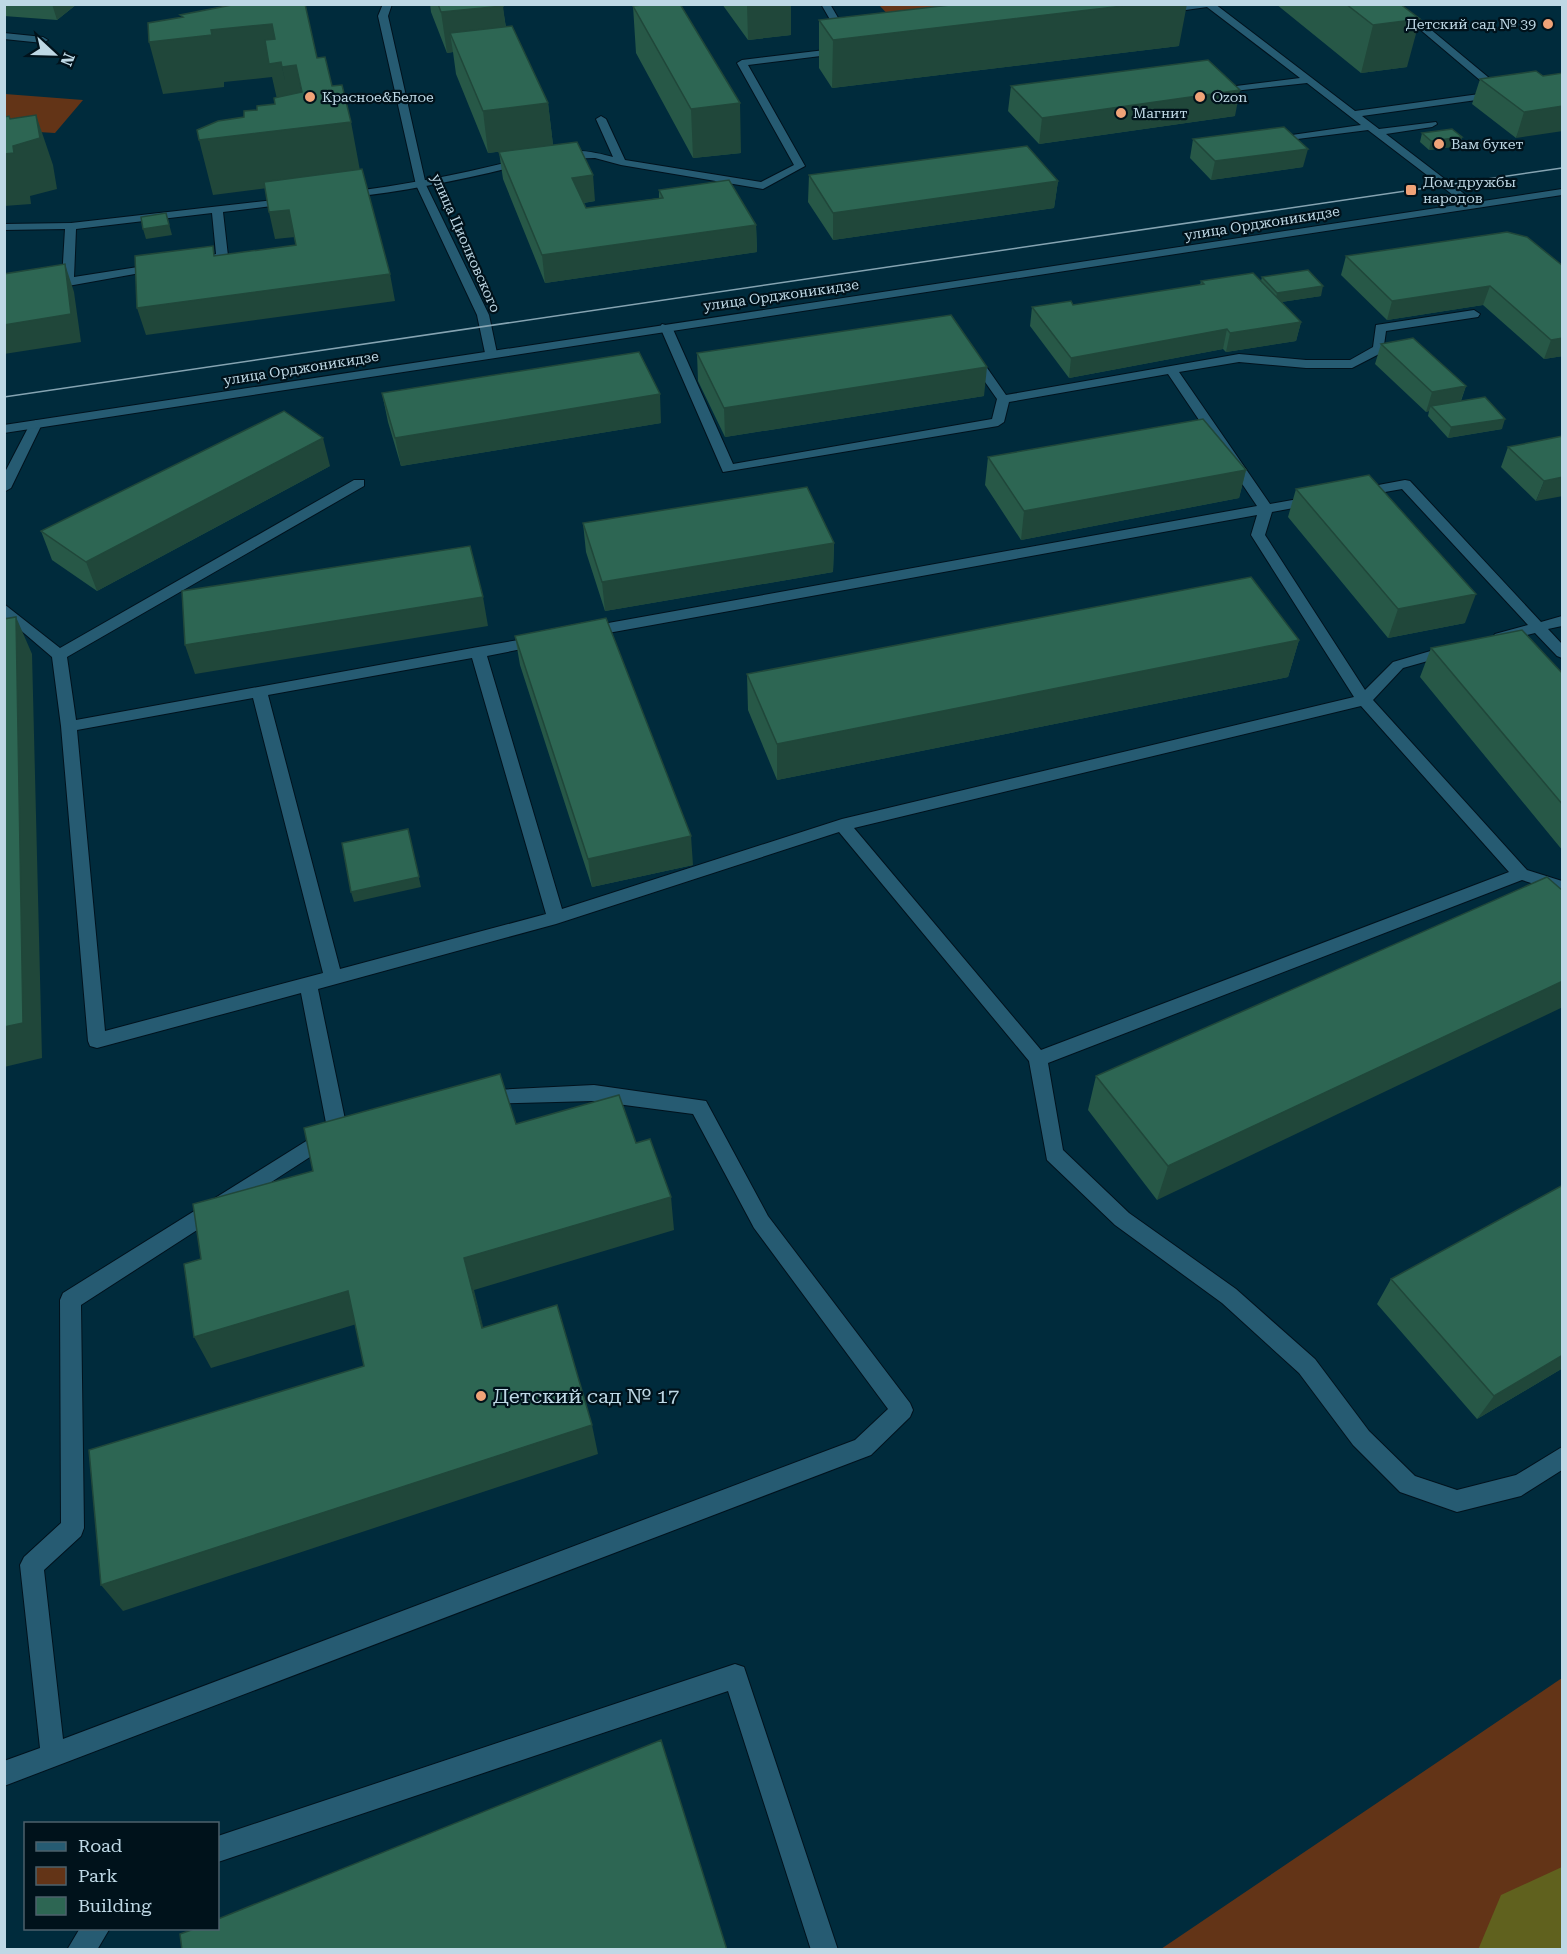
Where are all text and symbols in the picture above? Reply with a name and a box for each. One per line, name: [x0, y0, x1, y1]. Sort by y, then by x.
place label: Детский сад № 39: [1406, 16, 1536, 32]
marker: Детский сад № 39: [1541, 17, 1555, 31]
north arrow: [24, 24, 84, 84]
text: N: [56, 50, 79, 69]
place label: Красное&Белое: [322, 89, 434, 105]
place label: Ozon: [1212, 89, 1247, 105]
marker: Красное&Белое: [303, 90, 317, 104]
marker: Ozon: [1193, 90, 1207, 104]
place label: Магнит: [1133, 105, 1187, 121]
marker: Магнит: [1114, 106, 1128, 120]
place label: Вам букет: [1451, 136, 1523, 152]
marker: Вам букет: [1432, 137, 1446, 151]
street label: улица Циолковского: [428, 171, 504, 315]
place label: Дом дружбы народов: [1423, 174, 1516, 206]
marker: Дом дружбы народов: [1404, 183, 1418, 197]
street label: улица Орджоникидзе: [1183, 203, 1341, 243]
street label: улица Орджоникидзе: [702, 276, 860, 314]
street label: улица Орджоникидзе: [222, 348, 380, 388]
place label: Детский сад № 17: [493, 1384, 679, 1408]
marker: Детский сад № 17: [474, 1389, 488, 1403]
legend: [24, 1822, 219, 1930]
text: Road: [78, 1835, 123, 1856]
text: Park: [78, 1865, 118, 1886]
text: Building: [78, 1895, 152, 1916]

